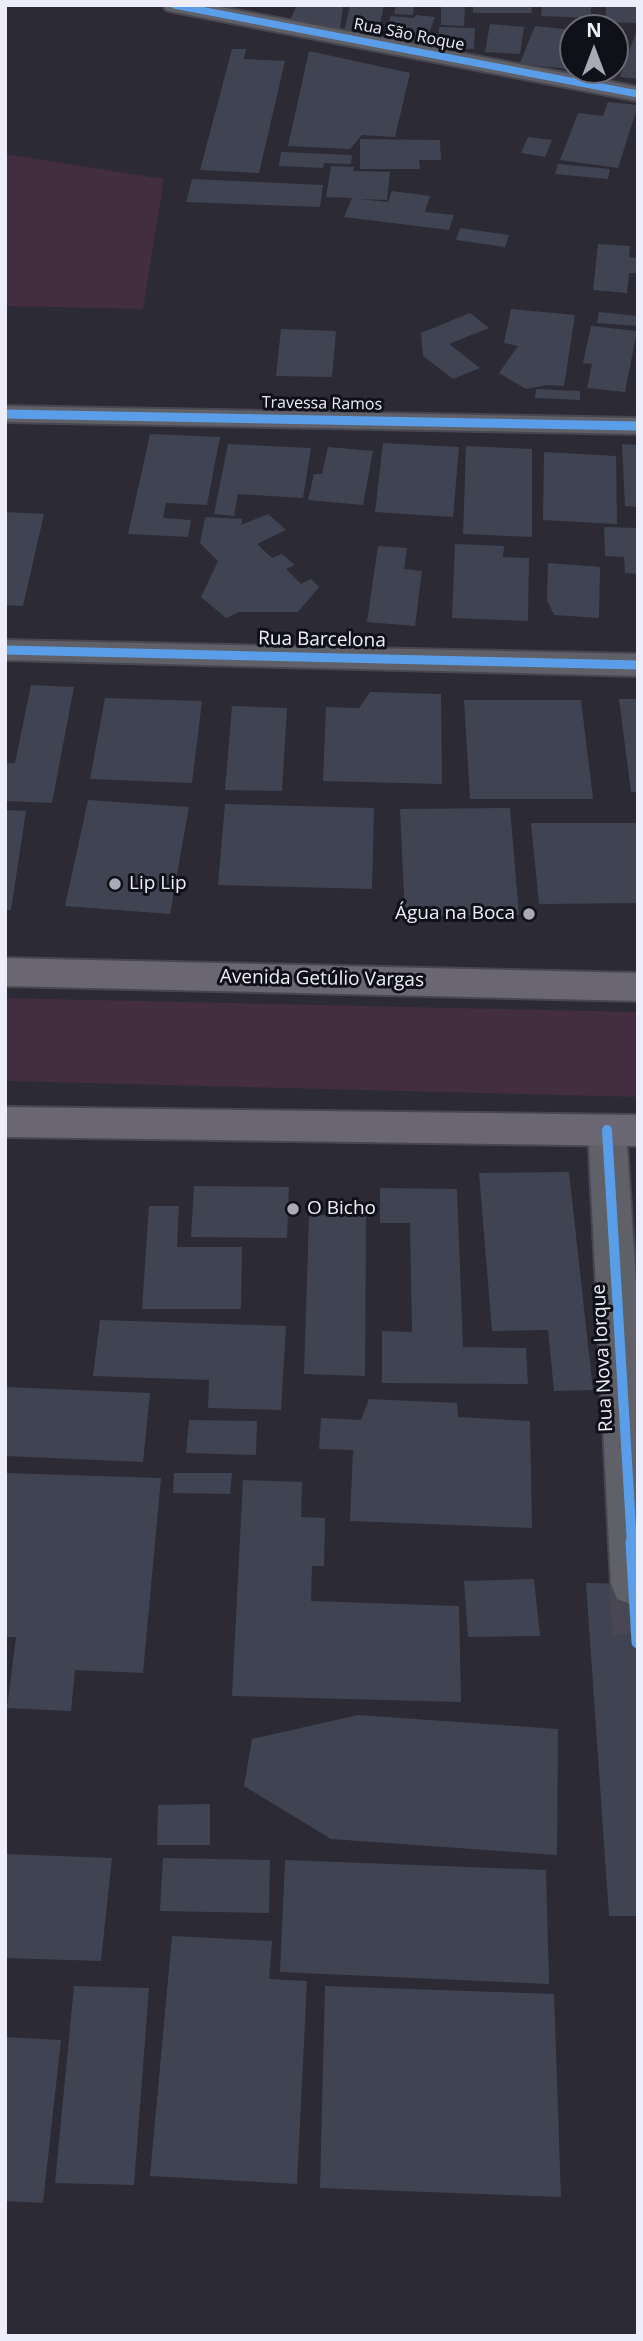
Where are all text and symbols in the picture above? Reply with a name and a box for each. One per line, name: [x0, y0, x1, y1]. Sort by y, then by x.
north arrow: [559, 14, 629, 84]
street label: Rua São Roque: [352, 15, 466, 55]
text: N: [586, 17, 602, 43]
street label: Travessa Ramos: [262, 393, 382, 415]
street label: Rua Barcelona: [258, 627, 386, 653]
place label: Lip Lip: [129, 873, 187, 895]
marker: Lip Lip: [107, 876, 123, 892]
place label: Água na Boca: [395, 903, 515, 925]
marker: Água na Boca: [521, 906, 537, 922]
street label: Avenida Getúlio Vargas: [220, 966, 424, 992]
place label: O Bicho: [307, 1198, 376, 1220]
marker: O Bicho: [285, 1201, 301, 1217]
street label: Rua Nova Iorque: [588, 1283, 618, 1433]

